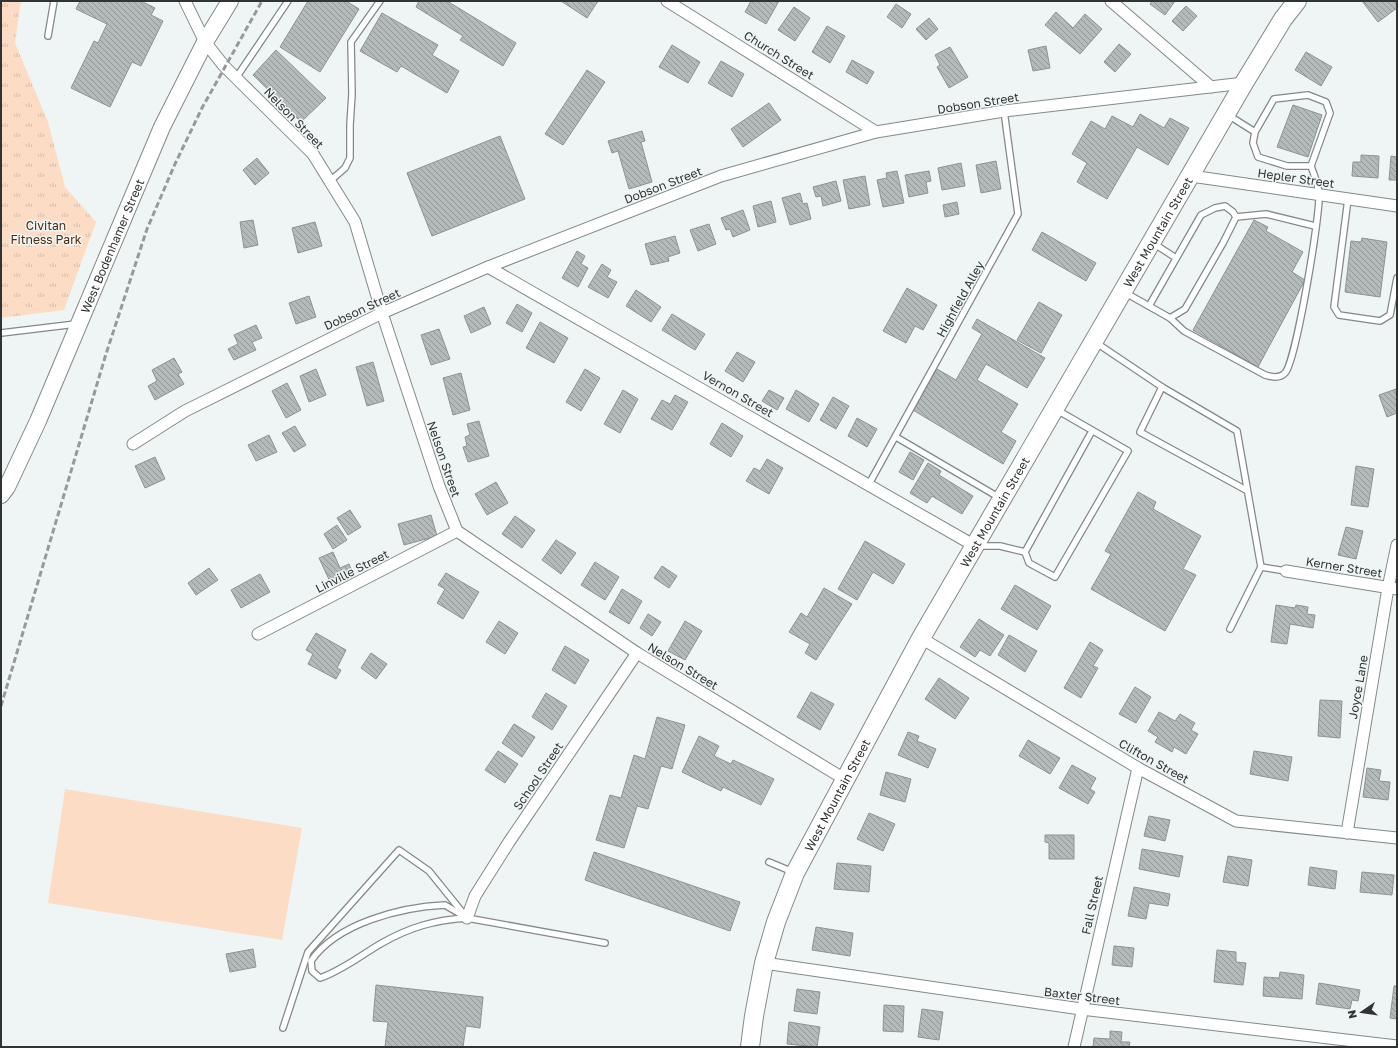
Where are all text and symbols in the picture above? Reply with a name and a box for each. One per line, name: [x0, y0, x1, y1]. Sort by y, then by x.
street label: Church Street: [741, 27, 817, 83]
street label: Nelson Street: [261, 84, 327, 152]
street label: Dobson Street: [936, 89, 1020, 117]
street label: Dobson Street: [622, 163, 704, 207]
street label: Hepler Street: [1257, 165, 1336, 191]
street label: West Mountain Street: [1119, 174, 1195, 290]
street label: West Bodenhamer Street: [77, 176, 147, 315]
park label: Civitan Fitness Park: [10, 218, 82, 247]
street label: Highfield Alley: [933, 258, 987, 340]
street label: Dobson Street: [321, 285, 403, 333]
street label: Vernon Street: [700, 368, 776, 420]
street label: Nelson Street: [424, 419, 464, 499]
street label: West Mountain Street: [956, 454, 1032, 570]
street label: Linville Street: [313, 546, 391, 596]
street label: Kerner Street: [1305, 554, 1383, 580]
street label: Nelson Street: [645, 639, 721, 693]
street label: Joyce Lane: [1345, 654, 1371, 720]
street label: West Mountain Street: [801, 736, 873, 854]
street label: Clifton Street: [1116, 736, 1192, 786]
street label: School Street: [510, 739, 566, 813]
street label: Fall Street: [1078, 874, 1106, 936]
street label: Baxter Street: [1043, 984, 1121, 1008]
north arrow: [1342, 992, 1382, 1032]
text: N: [1344, 1009, 1359, 1020]

